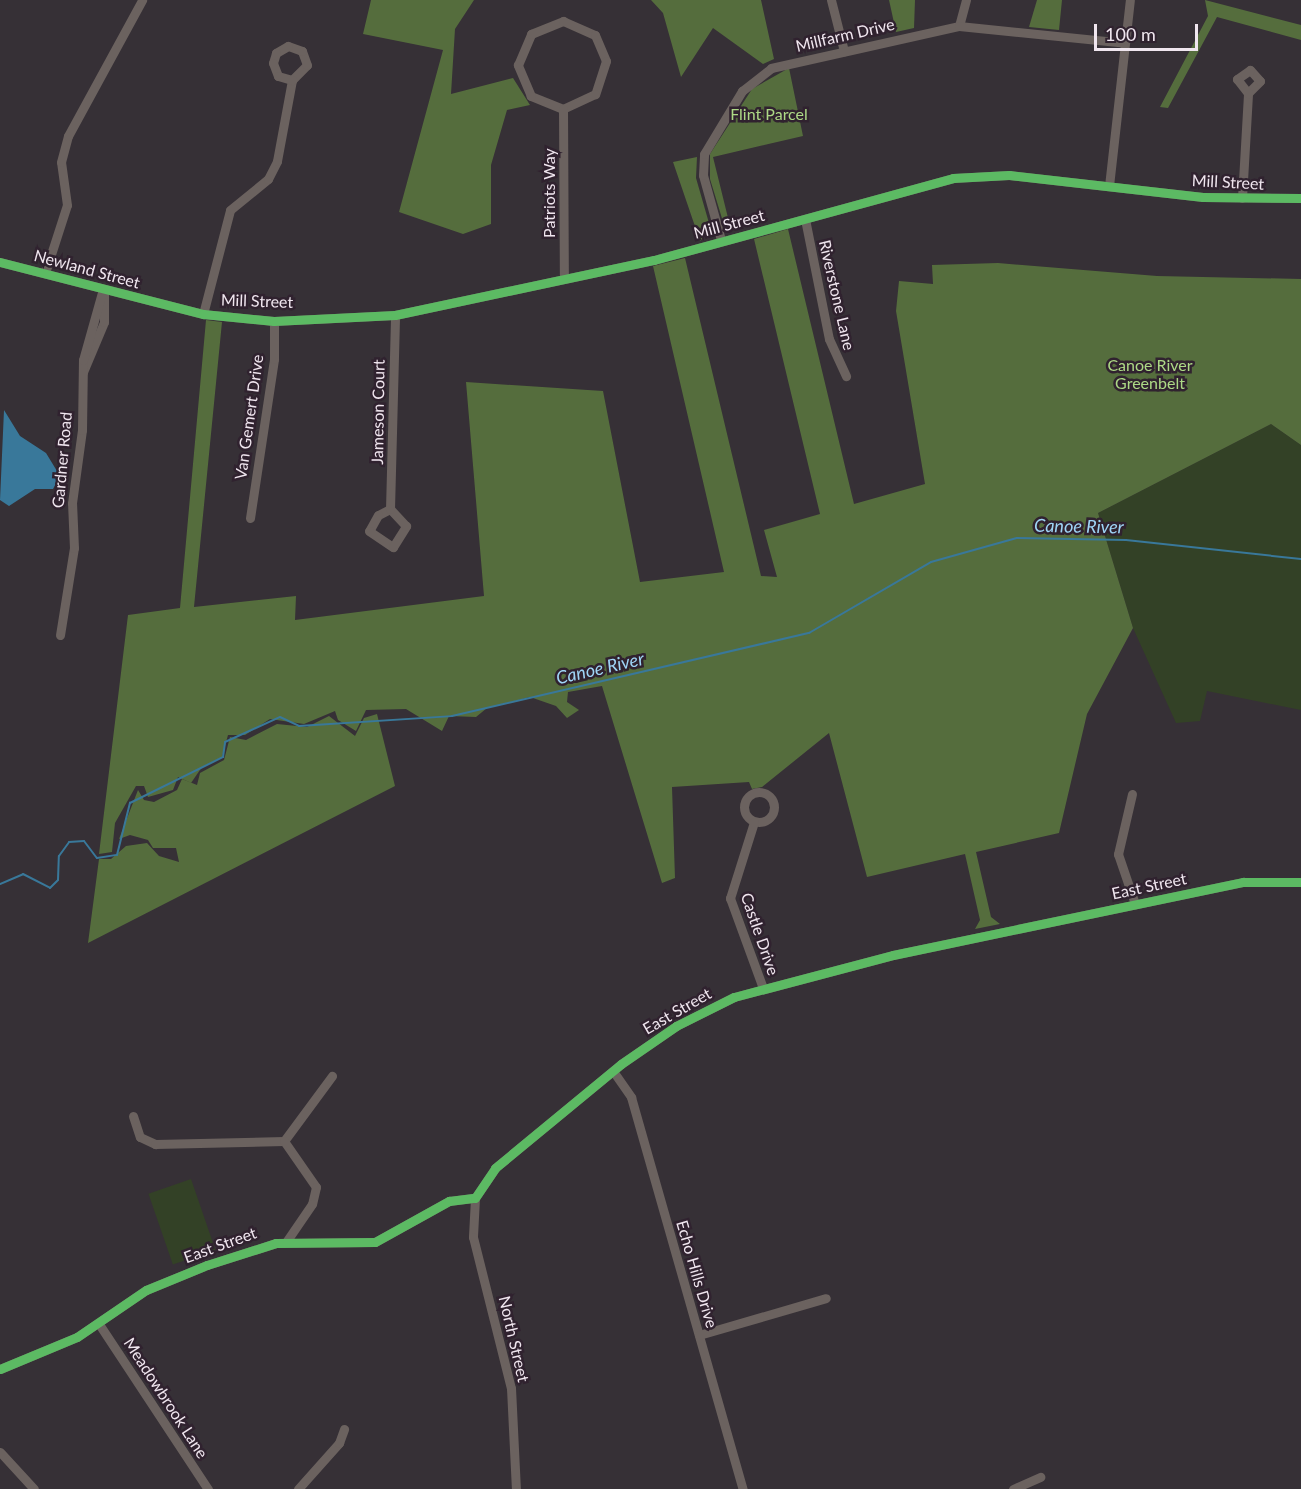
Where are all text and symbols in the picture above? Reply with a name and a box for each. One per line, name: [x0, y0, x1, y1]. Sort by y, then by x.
scale bar: [1097, 12, 1200, 50]
street label: Millfarm Drive: [794, 14, 896, 56]
text: 100 m: [1105, 23, 1156, 45]
park label: Flint Parcel: [730, 104, 808, 124]
street label: Patriots Way: [539, 148, 559, 238]
street label: Mill Street: [1191, 171, 1265, 193]
street label: Mill Street: [692, 205, 766, 243]
street label: Riverstone Lane: [815, 238, 859, 352]
street label: Newland Street: [32, 246, 142, 292]
street label: Mill Street: [221, 290, 293, 312]
street label: Van Gemert Drive: [231, 353, 267, 481]
park label: Canoe River Greenbelt: [1107, 355, 1193, 393]
street label: Jameson Court: [367, 359, 389, 465]
street label: Gardner Road: [48, 411, 76, 509]
water label: Canoe River: [1034, 514, 1124, 538]
water label: Canoe River: [554, 647, 646, 689]
street label: East Street: [1110, 869, 1188, 903]
street label: Castle Drive: [737, 890, 783, 978]
street label: East Street: [639, 984, 715, 1038]
street label: Echo Hills Drive: [672, 1218, 722, 1330]
street label: East Street: [181, 1223, 259, 1267]
street label: North Street: [495, 1294, 533, 1384]
street label: Meadowbrook Lane: [120, 1334, 212, 1462]

